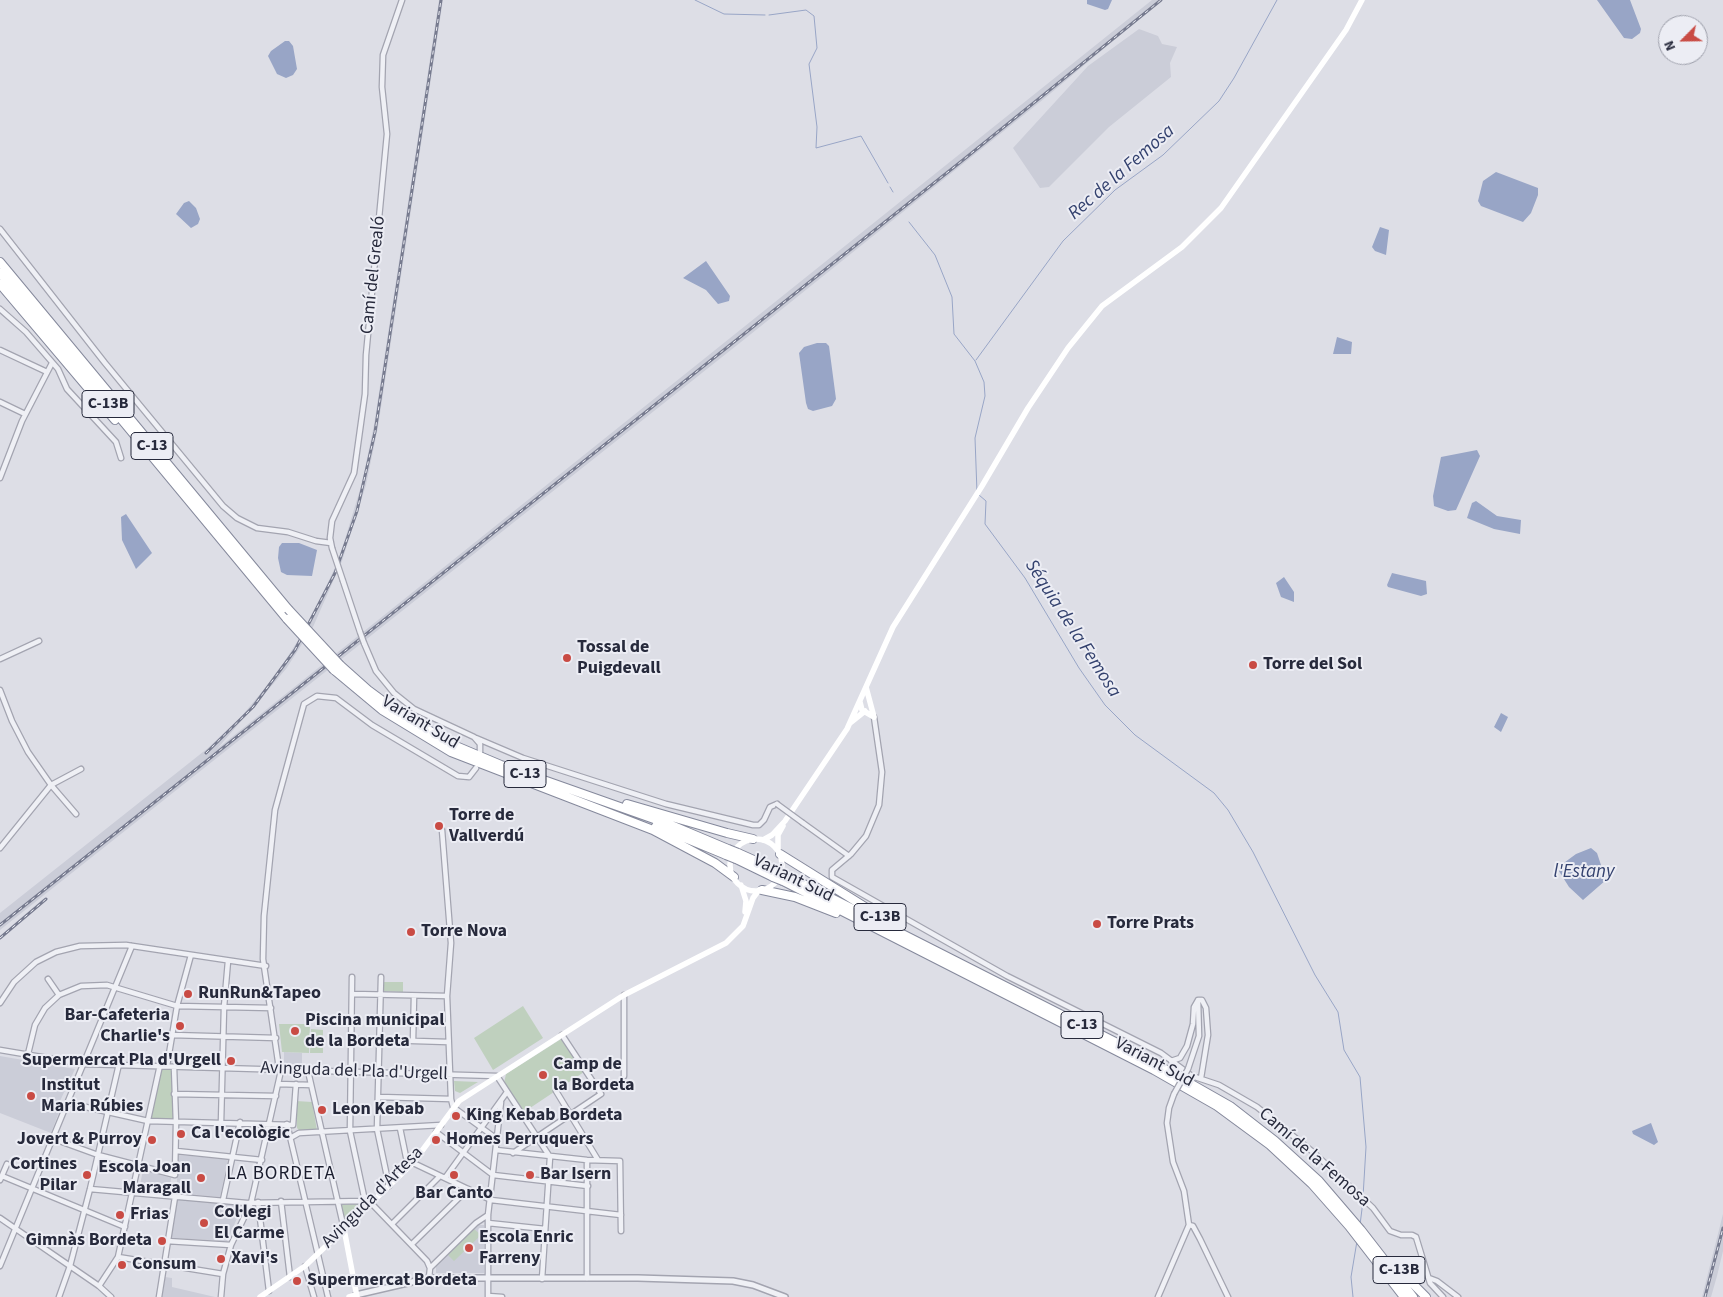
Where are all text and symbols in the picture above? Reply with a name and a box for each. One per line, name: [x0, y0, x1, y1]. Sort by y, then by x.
north arrow: [1658, 15, 1708, 65]
text: N: [1659, 37, 1681, 54]
water label: Rec de la Femosa: [1064, 120, 1180, 226]
street label: Camí del Grealó: [357, 215, 391, 335]
road number: C-13B: [82, 390, 134, 418]
road number: C-13: [131, 432, 173, 460]
water label: Séquia de la Femosa: [1019, 556, 1125, 702]
place label: Tossal de Puigdevall: [577, 637, 661, 680]
marker: Tossal de Puigdevall: [561, 652, 573, 664]
place label: Torre del Sol: [1263, 654, 1362, 676]
marker: Torre del Sol: [1247, 659, 1259, 671]
street label: Variant Sud: [377, 691, 463, 755]
road number: C-13: [504, 761, 546, 788]
place label: Torre de Vallverdú: [449, 805, 524, 848]
marker: Torre de Vallverdú: [433, 820, 445, 832]
street label: Variant Sud: [749, 850, 837, 908]
water label: l'Estany: [1553, 862, 1615, 884]
road number: C-13B: [854, 904, 906, 930]
place label: Torre Prats: [1107, 913, 1194, 935]
marker: Torre Prats: [1091, 918, 1103, 930]
place label: Torre Nova: [421, 921, 507, 943]
marker: Torre Nova: [405, 926, 417, 938]
place label: RunRun&Tapeo: [198, 983, 321, 1005]
marker: RunRun&Tapeo: [182, 988, 194, 1000]
place label: Bar-Cafeteria Charlie's: [64, 1005, 170, 1048]
place label: Piscina municipal de la Bordeta: [305, 1010, 444, 1052]
road number: C-13: [1061, 1012, 1103, 1038]
marker: Bar-Cafeteria Charlie's: [174, 1020, 186, 1032]
marker: Piscina municipal de la Bordeta: [289, 1025, 301, 1037]
street label: Variant Sud: [1111, 1033, 1197, 1093]
place label: Supermercat Pla d'Urgell: [22, 1050, 221, 1072]
place label: Camp de la Bordeta: [553, 1054, 635, 1096]
marker: Supermercat Pla d'Urgell: [225, 1055, 237, 1067]
street label: Avinguda del Pla d'Urgell: [260, 1058, 448, 1086]
marker: Camp de la Bordeta: [537, 1069, 549, 1081]
place label: Institut Maria Rúbies: [41, 1075, 143, 1118]
marker: Institut Maria Rúbies: [25, 1090, 37, 1102]
place label: Leon Kebab: [332, 1099, 424, 1121]
marker: Leon Kebab: [316, 1104, 328, 1116]
street label: Camí de la Femosa: [1254, 1104, 1374, 1212]
place label: King Kebab Bordeta: [466, 1105, 622, 1127]
marker: King Kebab Bordeta: [450, 1110, 462, 1122]
place label: Ca l'ecològic: [191, 1123, 290, 1145]
marker: Ca l'ecològic: [175, 1128, 187, 1140]
place label: Jovert & Purroy: [17, 1129, 142, 1151]
place label: Homes Perruquers: [446, 1129, 594, 1151]
marker: Jovert & Purroy: [146, 1134, 158, 1146]
marker: Homes Perruquers: [430, 1134, 442, 1146]
street label: Avinguda d'Artesa: [318, 1143, 428, 1253]
place label: Cortines Pilar: [10, 1154, 77, 1196]
place label: Escola Joan Maragall: [98, 1157, 191, 1200]
district label: LA BORDETA: [225, 1164, 337, 1186]
place label: Bar Isern: [540, 1164, 611, 1186]
marker: Cortines Pilar: [81, 1169, 93, 1181]
marker: Bar Canto: [448, 1169, 460, 1181]
marker: Bar Isern: [524, 1169, 536, 1181]
marker: Escola Joan Maragall: [195, 1172, 207, 1184]
place label: Bar Canto: [415, 1183, 493, 1205]
place label: Col·legi El Carme: [214, 1202, 284, 1244]
place label: Frias: [130, 1204, 169, 1226]
marker: Frias: [114, 1209, 126, 1221]
marker: Col·legi El Carme: [198, 1217, 210, 1229]
place label: Escola Enric Farreny: [479, 1227, 574, 1270]
place label: Gimnàs Bordeta: [25, 1230, 152, 1252]
marker: Gimnàs Bordeta: [156, 1235, 168, 1247]
marker: Escola Enric Farreny: [463, 1242, 475, 1254]
place label: Xavi's: [231, 1248, 278, 1270]
marker: Xavi's: [215, 1253, 227, 1265]
place label: Consum: [132, 1254, 196, 1276]
road number: C-13B: [1373, 1256, 1425, 1284]
marker: Consum: [116, 1259, 128, 1271]
place label: Supermercat Bordeta: [307, 1270, 477, 1292]
marker: Supermercat Bordeta: [291, 1275, 303, 1287]

